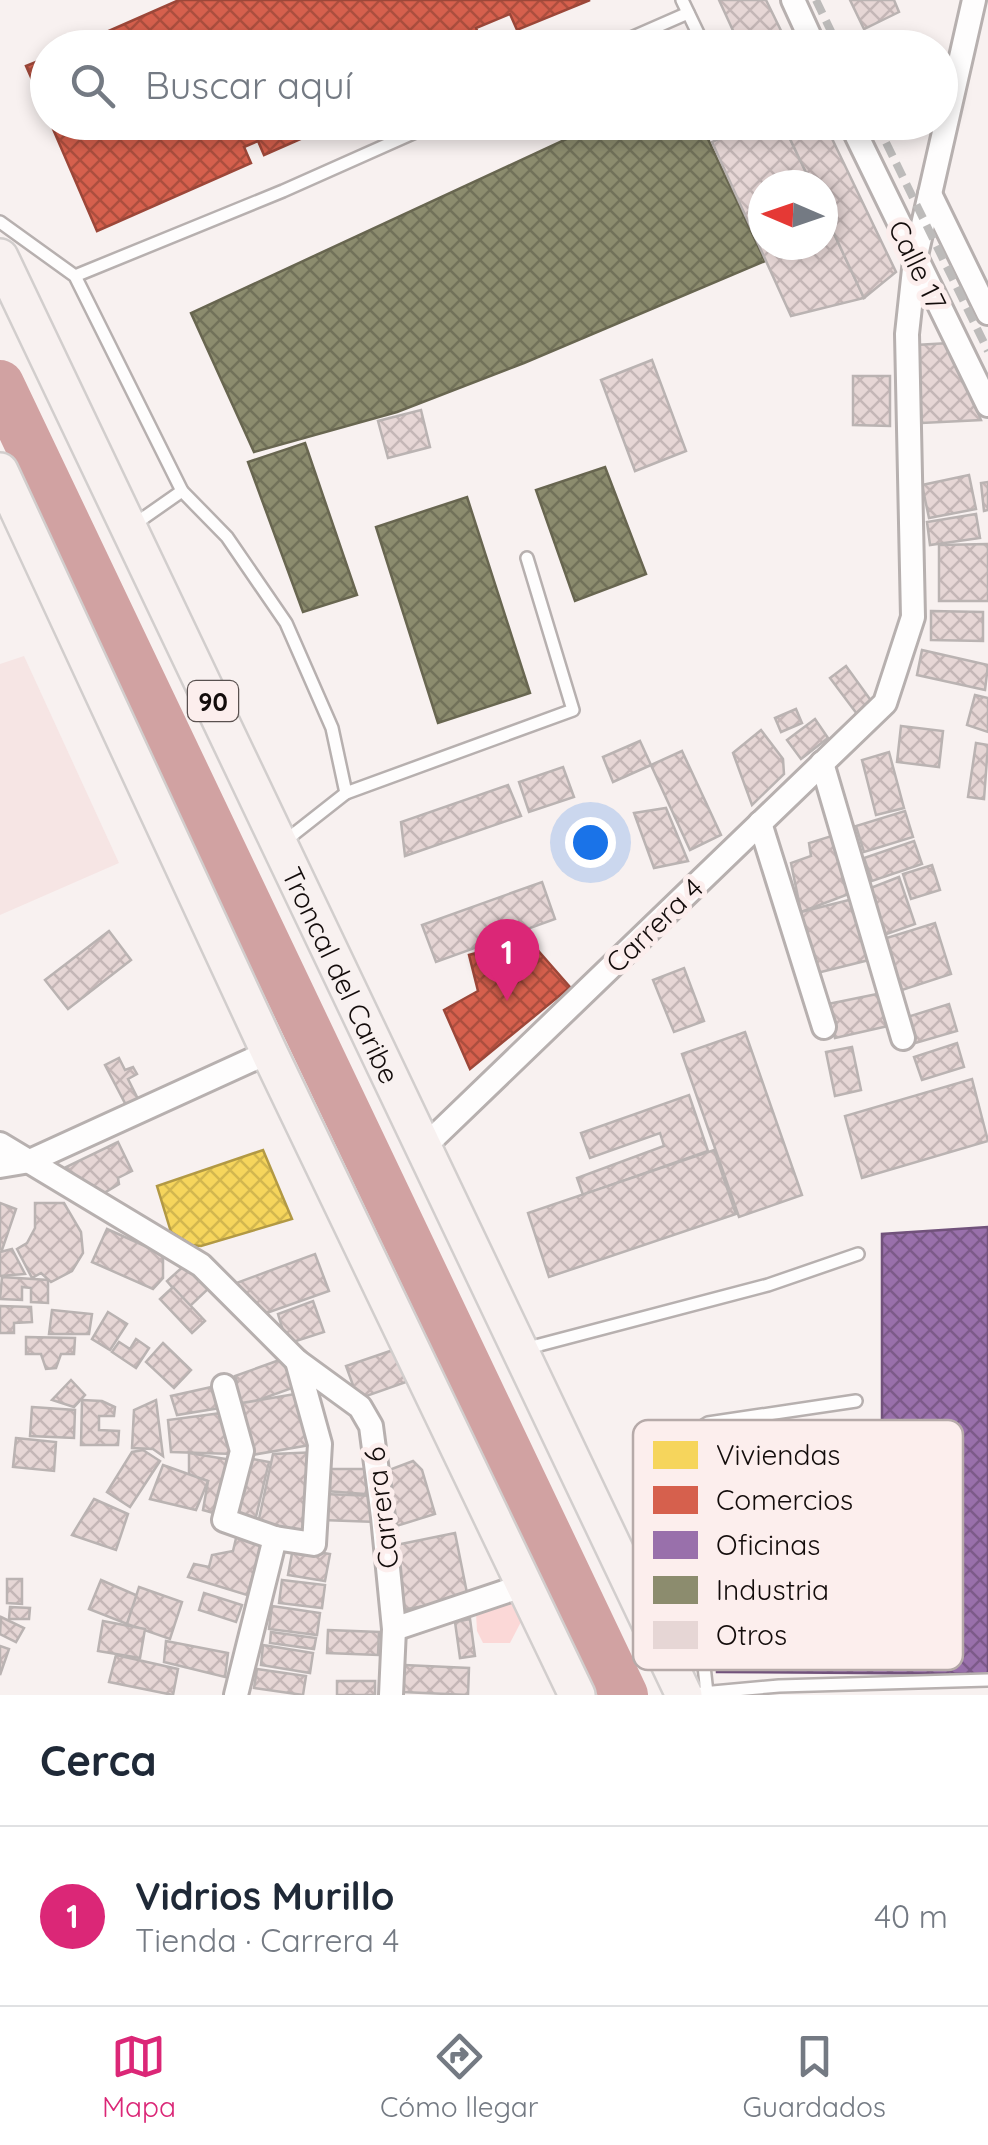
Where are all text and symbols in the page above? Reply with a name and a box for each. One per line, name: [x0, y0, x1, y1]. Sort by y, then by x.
search box: [30, 30, 958, 140]
icon: search: [65, 58, 120, 113]
text: Buscar aquí: [145, 61, 353, 109]
north arrow: [748, 170, 838, 260]
street label: Calle 17: [881, 214, 955, 316]
road number: 90: [188, 681, 238, 721]
your location: [565, 817, 616, 868]
street label: Troncal del Caribe: [275, 861, 408, 1089]
street label: Carrera 4: [598, 870, 710, 980]
pin: 1: [474, 918, 540, 1001]
legend: [633, 1420, 963, 1670]
text: Viviendas: [716, 1437, 841, 1472]
street label: Carrera 6: [356, 1445, 406, 1571]
text: Comercios: [716, 1482, 853, 1517]
text: Oficinas: [716, 1527, 820, 1562]
text: Industria: [716, 1572, 829, 1607]
text: Otros: [716, 1617, 787, 1652]
text: Cerca: [40, 1734, 157, 1787]
text: Vidrios Murillo: [135, 1872, 394, 1920]
text: 1: [66, 1896, 79, 1936]
text: 40 m: [874, 1896, 948, 1936]
text: Tienda · Carrera 4: [135, 1920, 399, 1960]
tab: Mapa: [102, 2029, 176, 2124]
tab: Cómo llegar: [380, 2029, 539, 2124]
tab: Guardados: [743, 2029, 886, 2124]

